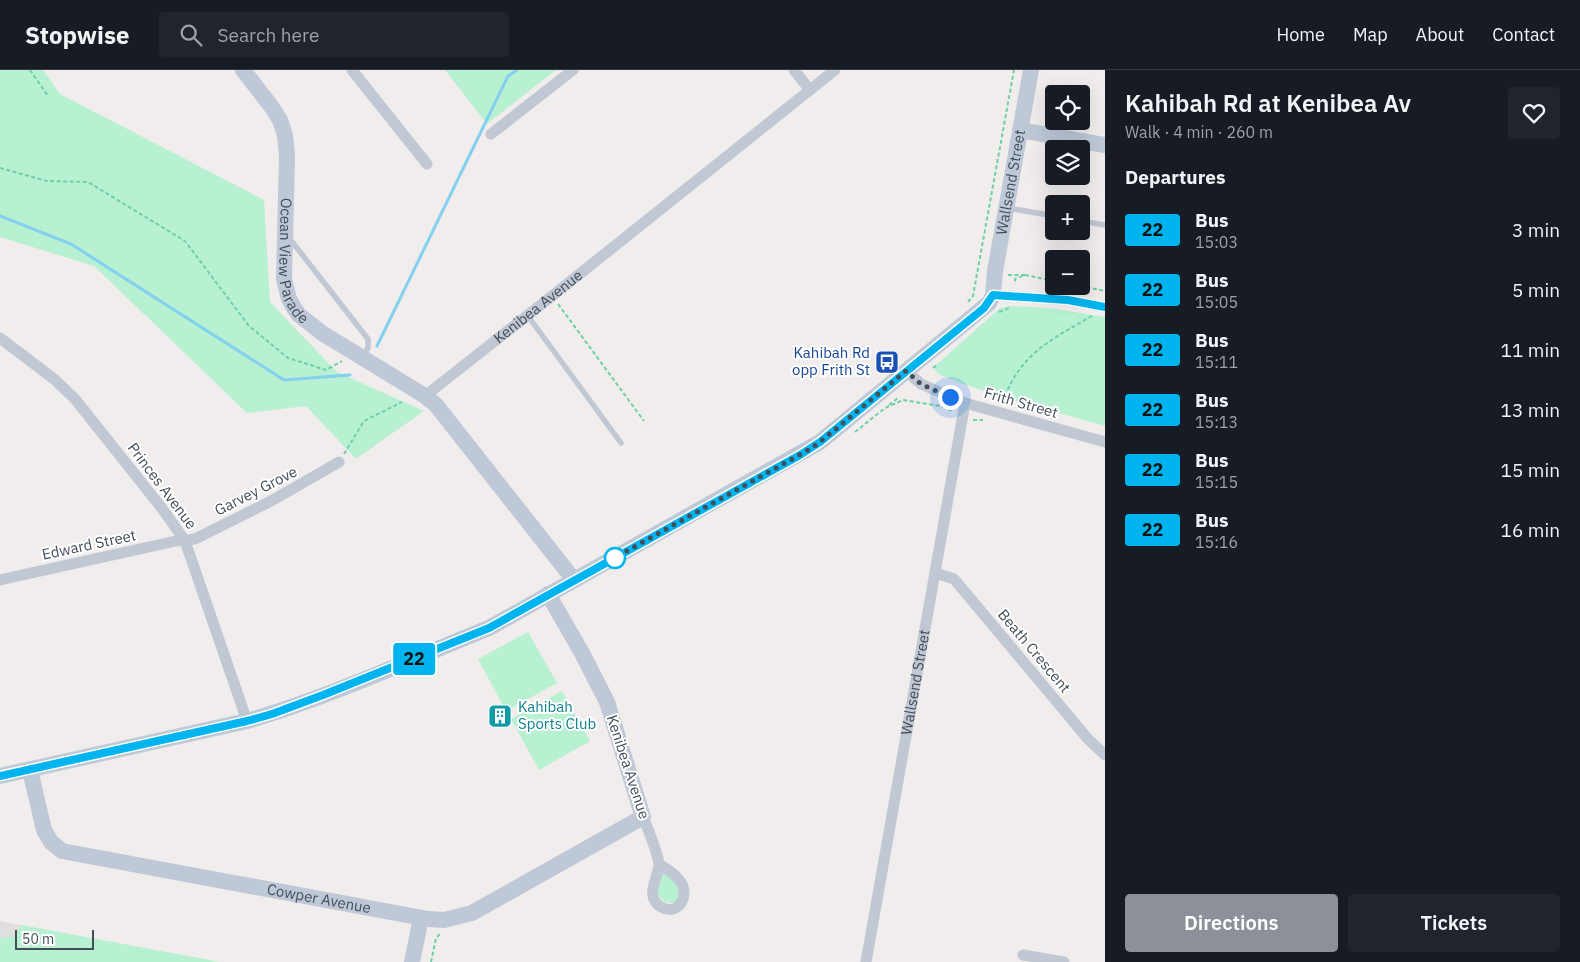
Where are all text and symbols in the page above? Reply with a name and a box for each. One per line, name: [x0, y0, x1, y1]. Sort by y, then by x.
search box: [159, 12, 509, 57]
text: Stopwise: [25, 19, 129, 51]
icon: search: [177, 21, 205, 49]
text: Search here: [217, 23, 319, 47]
text: Home: [1277, 23, 1325, 46]
text: Map: [1353, 23, 1388, 46]
text: About: [1416, 23, 1464, 46]
text: Contact: [1492, 23, 1555, 46]
map controls: [1045, 85, 1090, 295]
button: locate: [1045, 85, 1090, 130]
text: Kahibah Rd at Kenibea Av: [1125, 87, 1411, 119]
button: heart: [1508, 87, 1560, 139]
text: Walk · 4 min · 260 m: [1125, 122, 1273, 142]
street label: Wallsend Street: [992, 128, 1029, 237]
button: layers: [1045, 140, 1090, 185]
text: Departures: [1125, 165, 1225, 189]
button: +: [1045, 195, 1090, 240]
street label: Ocean View Parade: [275, 198, 312, 328]
text: Bus: [1195, 208, 1229, 232]
text: 22: [1142, 218, 1163, 241]
text: 3 min: [1512, 218, 1560, 242]
text: 15:03: [1195, 232, 1238, 252]
button: −: [1045, 250, 1090, 295]
street label: Kenibea Avenue: [489, 265, 586, 348]
text: Bus: [1195, 268, 1229, 292]
text: 22: [1142, 278, 1163, 301]
text: 5 min: [1512, 278, 1560, 302]
text: 15:05: [1195, 292, 1238, 312]
text: Bus: [1195, 328, 1229, 352]
text: 22: [1142, 338, 1163, 361]
text: 11 min: [1501, 338, 1560, 362]
place label: Kahibah Rd opp Frith St: [792, 343, 870, 379]
bus stop icon: Kahibah Rd opp Frith St: [874, 349, 900, 375]
text: 15:11: [1195, 352, 1238, 372]
street label: Frith Street: [982, 383, 1060, 422]
your location: [938, 385, 963, 410]
text: Bus: [1195, 388, 1229, 412]
text: 22: [1142, 398, 1163, 421]
text: 13 min: [1501, 398, 1560, 422]
text: 15:13: [1195, 412, 1238, 432]
street label: Princes Avenue: [124, 439, 201, 533]
text: Bus: [1195, 448, 1229, 472]
text: 22: [1142, 458, 1163, 481]
text: 15 min: [1501, 458, 1560, 482]
street label: Garvey Grove: [211, 462, 300, 519]
text: 15:15: [1195, 472, 1238, 492]
text: Bus: [1195, 508, 1229, 532]
text: 22: [1142, 518, 1163, 541]
text: 16 min: [1501, 518, 1560, 542]
street label: Edward Street: [40, 525, 138, 564]
text: 15:16: [1195, 532, 1238, 552]
unlabelled marker: [604, 547, 626, 569]
street label: Beath Crescent: [994, 605, 1075, 696]
street label: Wallsend Street: [896, 628, 934, 737]
line badge: 22: [392, 643, 436, 675]
text: 22: [403, 647, 425, 670]
place label: Kahibah Sports Club: [518, 697, 596, 733]
building icon: Kahibah Sports Club: [487, 703, 513, 729]
street label: Kenibea Avenue: [603, 712, 654, 821]
street label: Cowper Avenue: [265, 879, 373, 917]
button: Directions: [1125, 894, 1338, 952]
button: Tickets: [1348, 894, 1560, 952]
scale bar: [15, 927, 94, 950]
text: 50 m: [22, 930, 54, 948]

